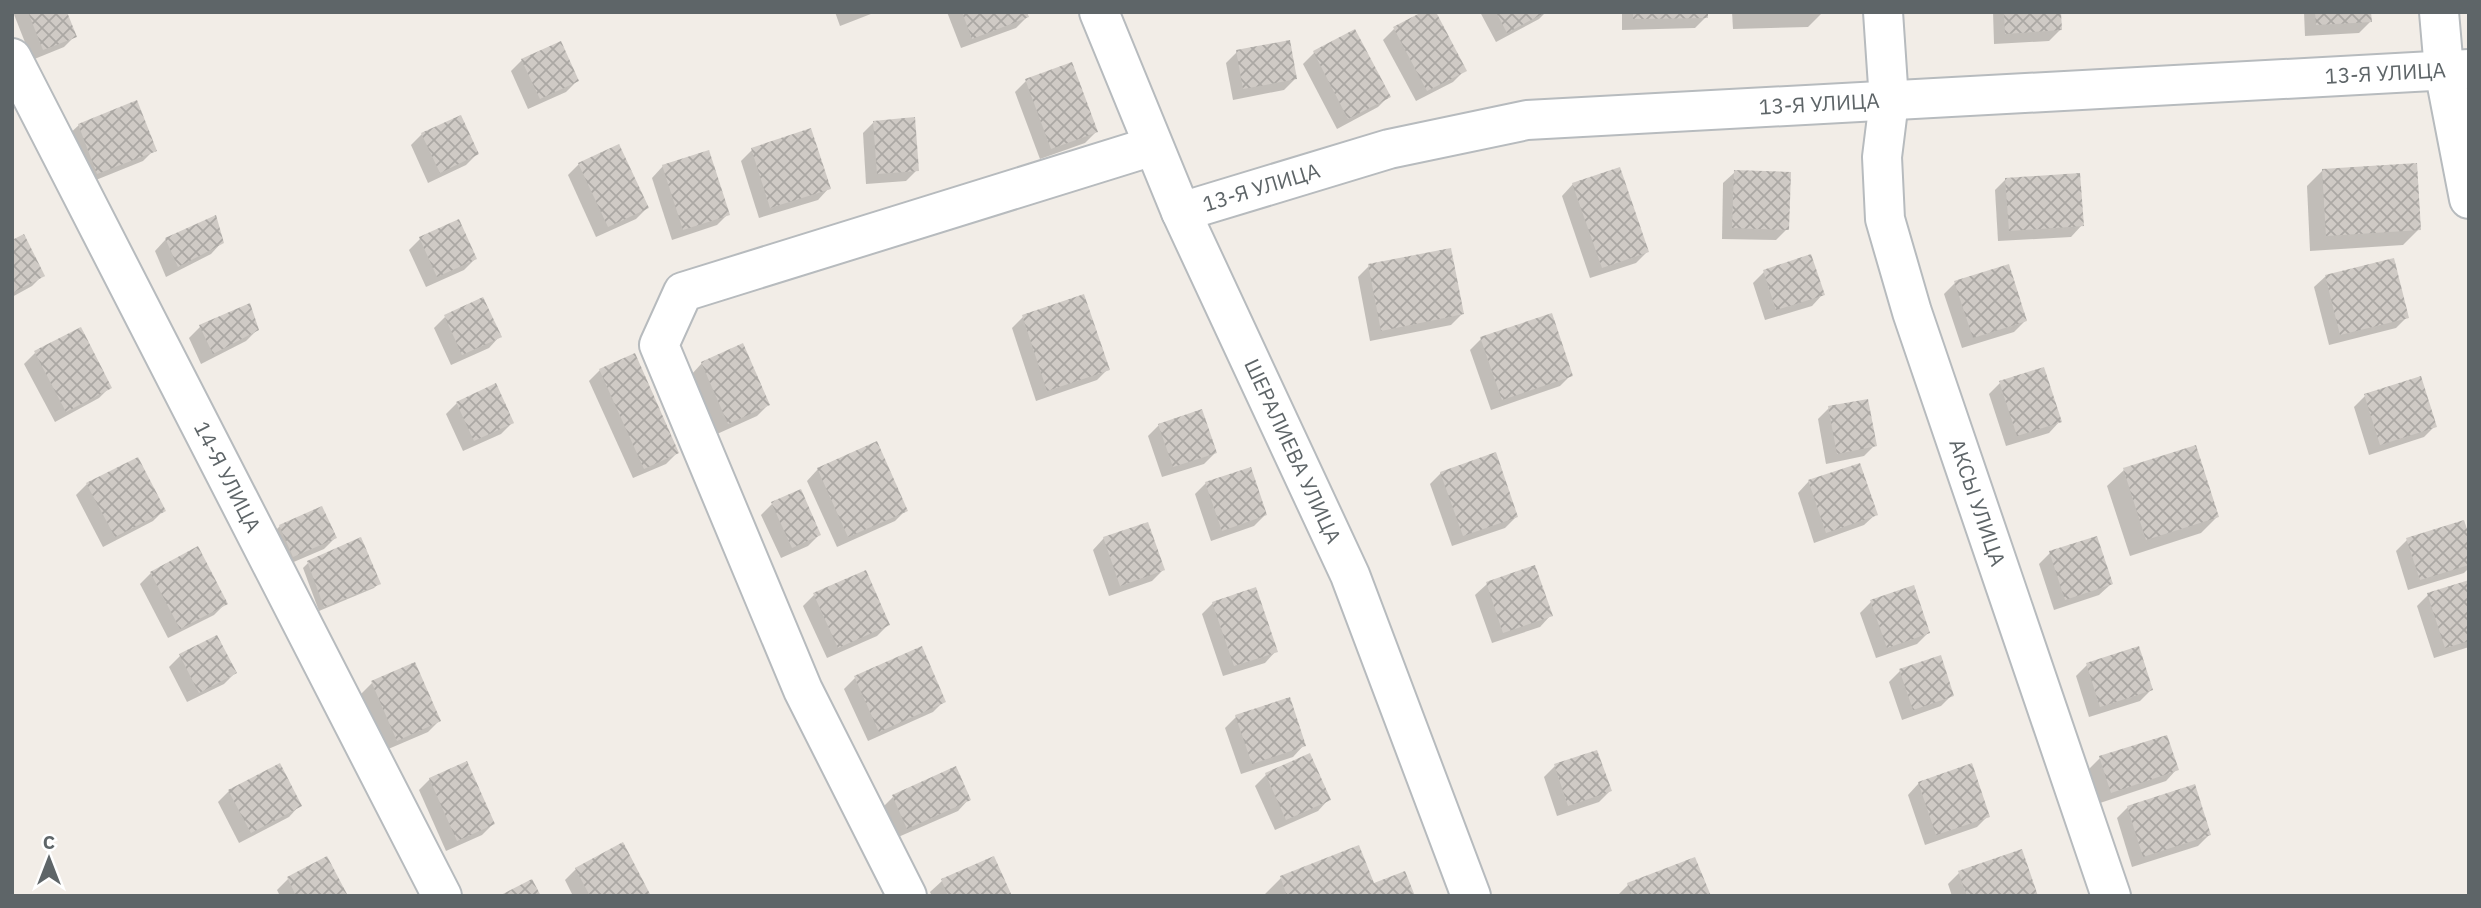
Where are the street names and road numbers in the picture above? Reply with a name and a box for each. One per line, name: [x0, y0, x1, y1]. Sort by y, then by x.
street label: 13-Я УЛИЦА: [2324, 55, 2447, 90]
street label: 13-Я УЛИЦА: [1758, 86, 1880, 120]
street label: 13-Я УЛИЦА: [1199, 156, 1323, 218]
street label: ШЕРАЛИЕВА УЛИЦА: [1238, 354, 1348, 548]
street label: 14-Я УЛИЦА: [188, 416, 268, 537]
street label: АКСЫ УЛИЦА: [1943, 435, 2013, 570]

